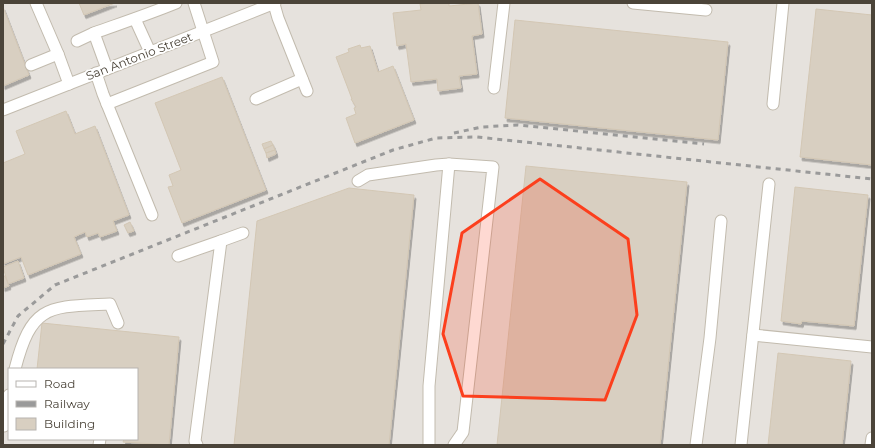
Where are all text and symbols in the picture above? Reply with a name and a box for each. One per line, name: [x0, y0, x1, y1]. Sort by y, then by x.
street label: San Antonio Street: [84, 29, 195, 83]
legend: [8, 368, 138, 440]
text: Road: [44, 376, 75, 391]
text: Railway: [44, 396, 90, 411]
text: Building: [44, 416, 95, 431]

